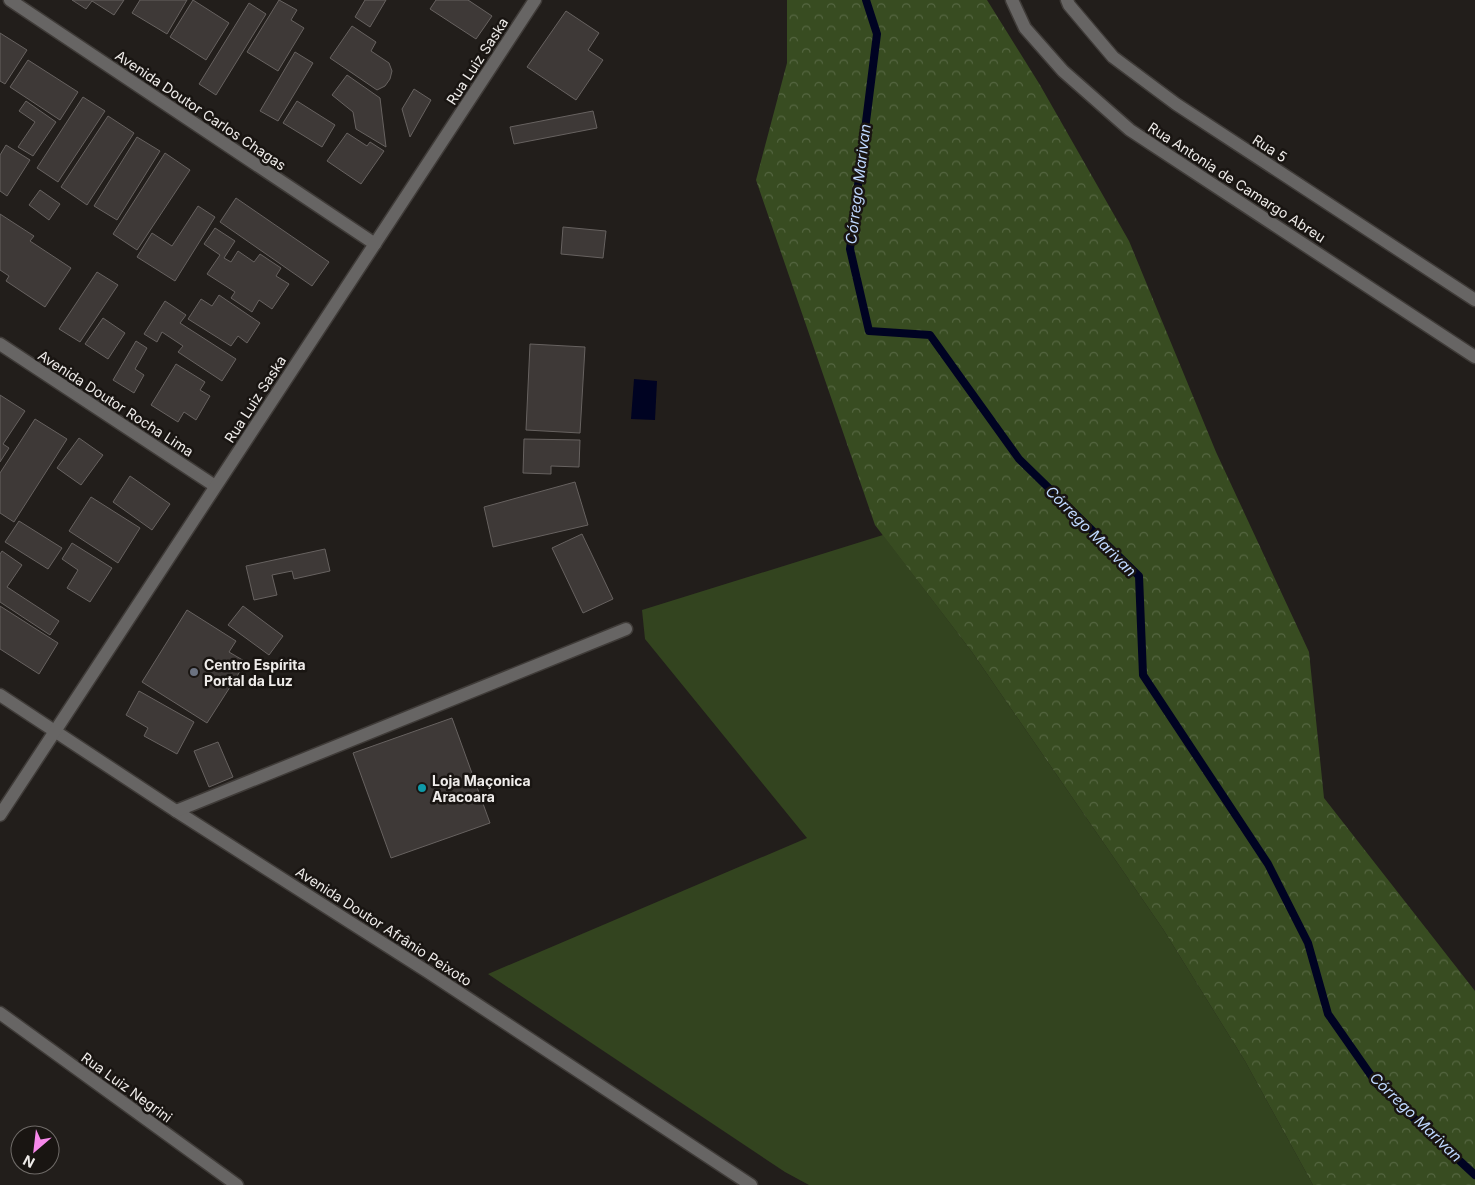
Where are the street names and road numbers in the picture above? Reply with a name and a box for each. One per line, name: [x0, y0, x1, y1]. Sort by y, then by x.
street label: Rua Luiz Saska: [443, 14, 511, 108]
street label: Avenida Doutor Carlos Chagas: [112, 46, 290, 174]
street label: Rua Antonia de Camargo Abreu: [1145, 118, 1329, 246]
street label: Rua 5: [1250, 131, 1290, 165]
street label: Avenida Doutor Rocha Lima: [35, 346, 197, 460]
street label: Rua Luiz Saska: [221, 352, 289, 446]
street label: Avenida Doutor Afrânio Peixoto: [293, 863, 475, 989]
street label: Rua Luiz Negrini: [78, 1048, 176, 1126]

